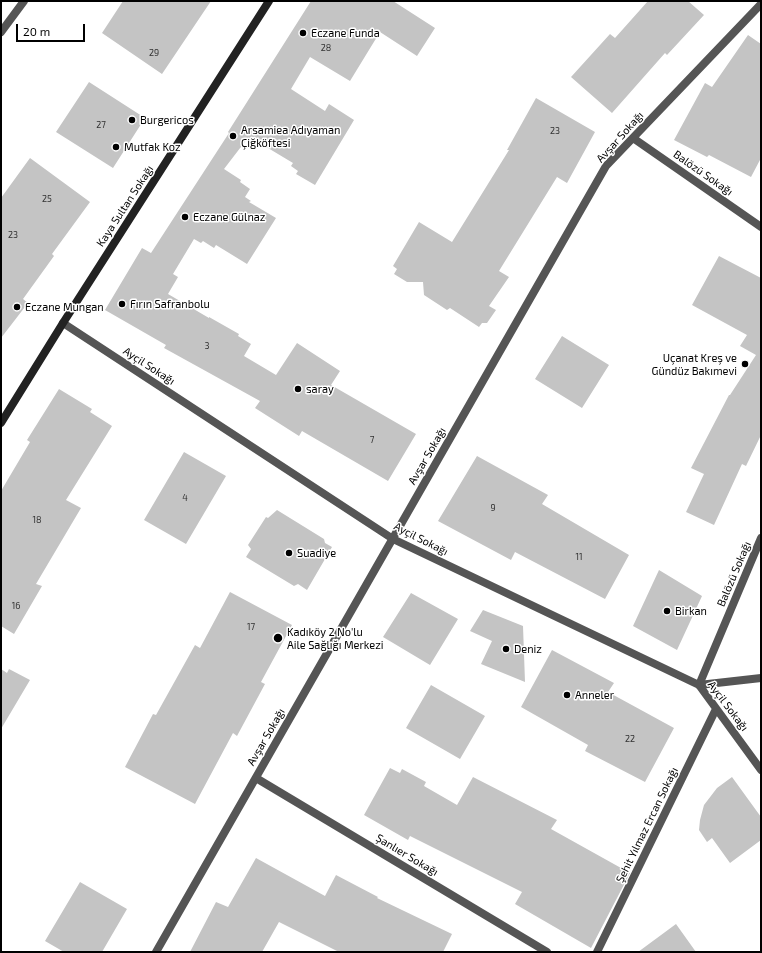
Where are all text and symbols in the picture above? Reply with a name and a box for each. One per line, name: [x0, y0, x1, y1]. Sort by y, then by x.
scale bar: [18, 16, 87, 42]
text: 20 m: [23, 24, 50, 38]
place label: Eczane Funda: [311, 26, 380, 40]
marker: Eczane Funda: [298, 28, 308, 38]
house number: 28: [321, 43, 331, 53]
house number: 29: [149, 48, 159, 58]
street label: Avşar Sokağı: [594, 109, 646, 165]
place label: Burgericos: [140, 113, 194, 127]
marker: Burgericos: [127, 115, 137, 125]
house number: 27: [96, 120, 106, 130]
place label: Arsamiea Adıyaman Çiğköftesi: [241, 123, 340, 149]
house number: 23: [550, 126, 560, 136]
marker: Arsamiea Adıyaman Çiğköftesi: [228, 131, 238, 141]
place label: Mutfak Koz: [124, 140, 181, 154]
marker: Mutfak Koz: [111, 142, 121, 152]
street label: Balözü Sokağı: [671, 148, 735, 198]
street label: Kaya Sultan Sokağı: [94, 163, 156, 249]
house number: 25: [42, 194, 52, 204]
place label: Eczane Gülnaz: [193, 210, 265, 224]
marker: Eczane Gülnaz: [180, 212, 190, 222]
house number: 23: [8, 230, 18, 240]
place label: Fırın Safranbolu: [130, 297, 210, 311]
marker: Fırın Safranbolu: [117, 299, 127, 309]
place label: Eczane Mungan: [25, 300, 104, 314]
marker: Eczane Mungan: [12, 302, 22, 312]
house number: 3: [204, 341, 210, 351]
street label: Ayçil Sokağı: [121, 344, 177, 388]
place label: Uçanat Kreş ve Gündüz Bakımevi: [652, 351, 737, 377]
marker: Uçanat Kreş ve Gündüz Bakımevi: [740, 359, 750, 369]
place label: saray: [306, 382, 334, 396]
marker: saray: [293, 384, 303, 394]
street label: Avşar Sokağı: [405, 425, 449, 487]
house number: 7: [370, 435, 374, 445]
house number: 4: [182, 493, 188, 503]
house number: 9: [490, 503, 496, 513]
house number: 18: [32, 515, 42, 525]
street label: Ayçil Sokağı: [392, 520, 450, 558]
street label: Balözü Sokağı: [714, 539, 754, 609]
place label: Suadiye: [297, 546, 336, 560]
marker: Suadiye: [284, 548, 294, 558]
house number: 11: [575, 552, 583, 562]
house number: 16: [12, 601, 20, 611]
place label: Birkan: [675, 604, 707, 618]
marker: Birkan: [662, 606, 672, 616]
house number: 17: [247, 622, 255, 632]
place label: Kadıköy 2 No'lu Aile Sağlığı Merkezi: [287, 625, 384, 651]
marker: Kadıköy 2 No'lu Aile Sağlığı Merkezi: [272, 632, 284, 644]
place label: Deniz: [514, 642, 542, 656]
marker: Deniz: [501, 644, 511, 654]
street label: Ayçil Sokağı: [705, 678, 751, 734]
place label: Anneler: [575, 688, 614, 702]
marker: Anneler: [562, 690, 572, 700]
street label: Avşar Sokağı: [244, 706, 288, 768]
house number: 22: [625, 734, 635, 744]
street label: Şehit Yılmaz Ercan Sokağı: [613, 765, 681, 885]
street label: Şanlıer Sokağı: [373, 831, 441, 879]

